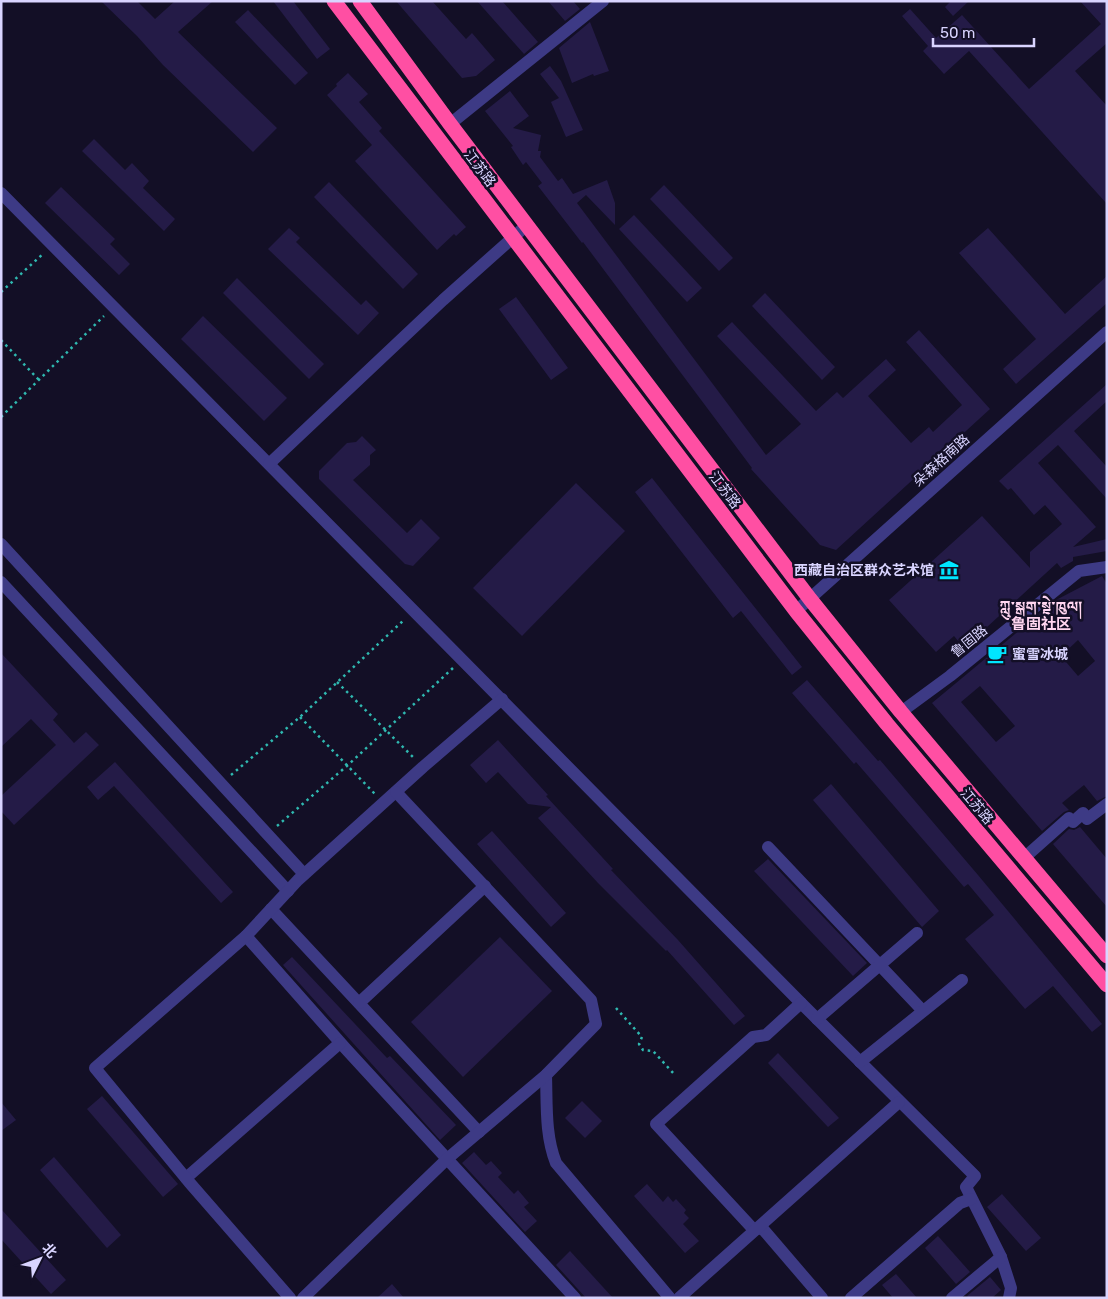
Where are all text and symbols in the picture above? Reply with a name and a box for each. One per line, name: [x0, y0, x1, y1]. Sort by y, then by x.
scale bar: [933, 15, 1034, 47]
text: 50 m: [940, 24, 975, 42]
street label: 江苏路: [460, 146, 499, 190]
street label: 朵森格南路: [910, 431, 973, 490]
street label: 江苏路: [705, 468, 744, 512]
museum icon: 西藏自治区群众艺术馆: [938, 559, 960, 581]
place label: 西藏自治区群众艺术馆: [794, 562, 934, 579]
district label: ཀླུ་སྒུག་སྡེ་ཁུལ། 鲁固社区: [1000, 595, 1082, 633]
street label: 鲁固路: [948, 622, 991, 661]
cafe icon: 蜜雪冰城: [986, 643, 1008, 665]
place label: 蜜雪冰城: [1012, 646, 1068, 663]
street label: 江苏路: [957, 785, 997, 828]
north arrow: [15, 1234, 65, 1284]
text: 北: [38, 1240, 60, 1262]

